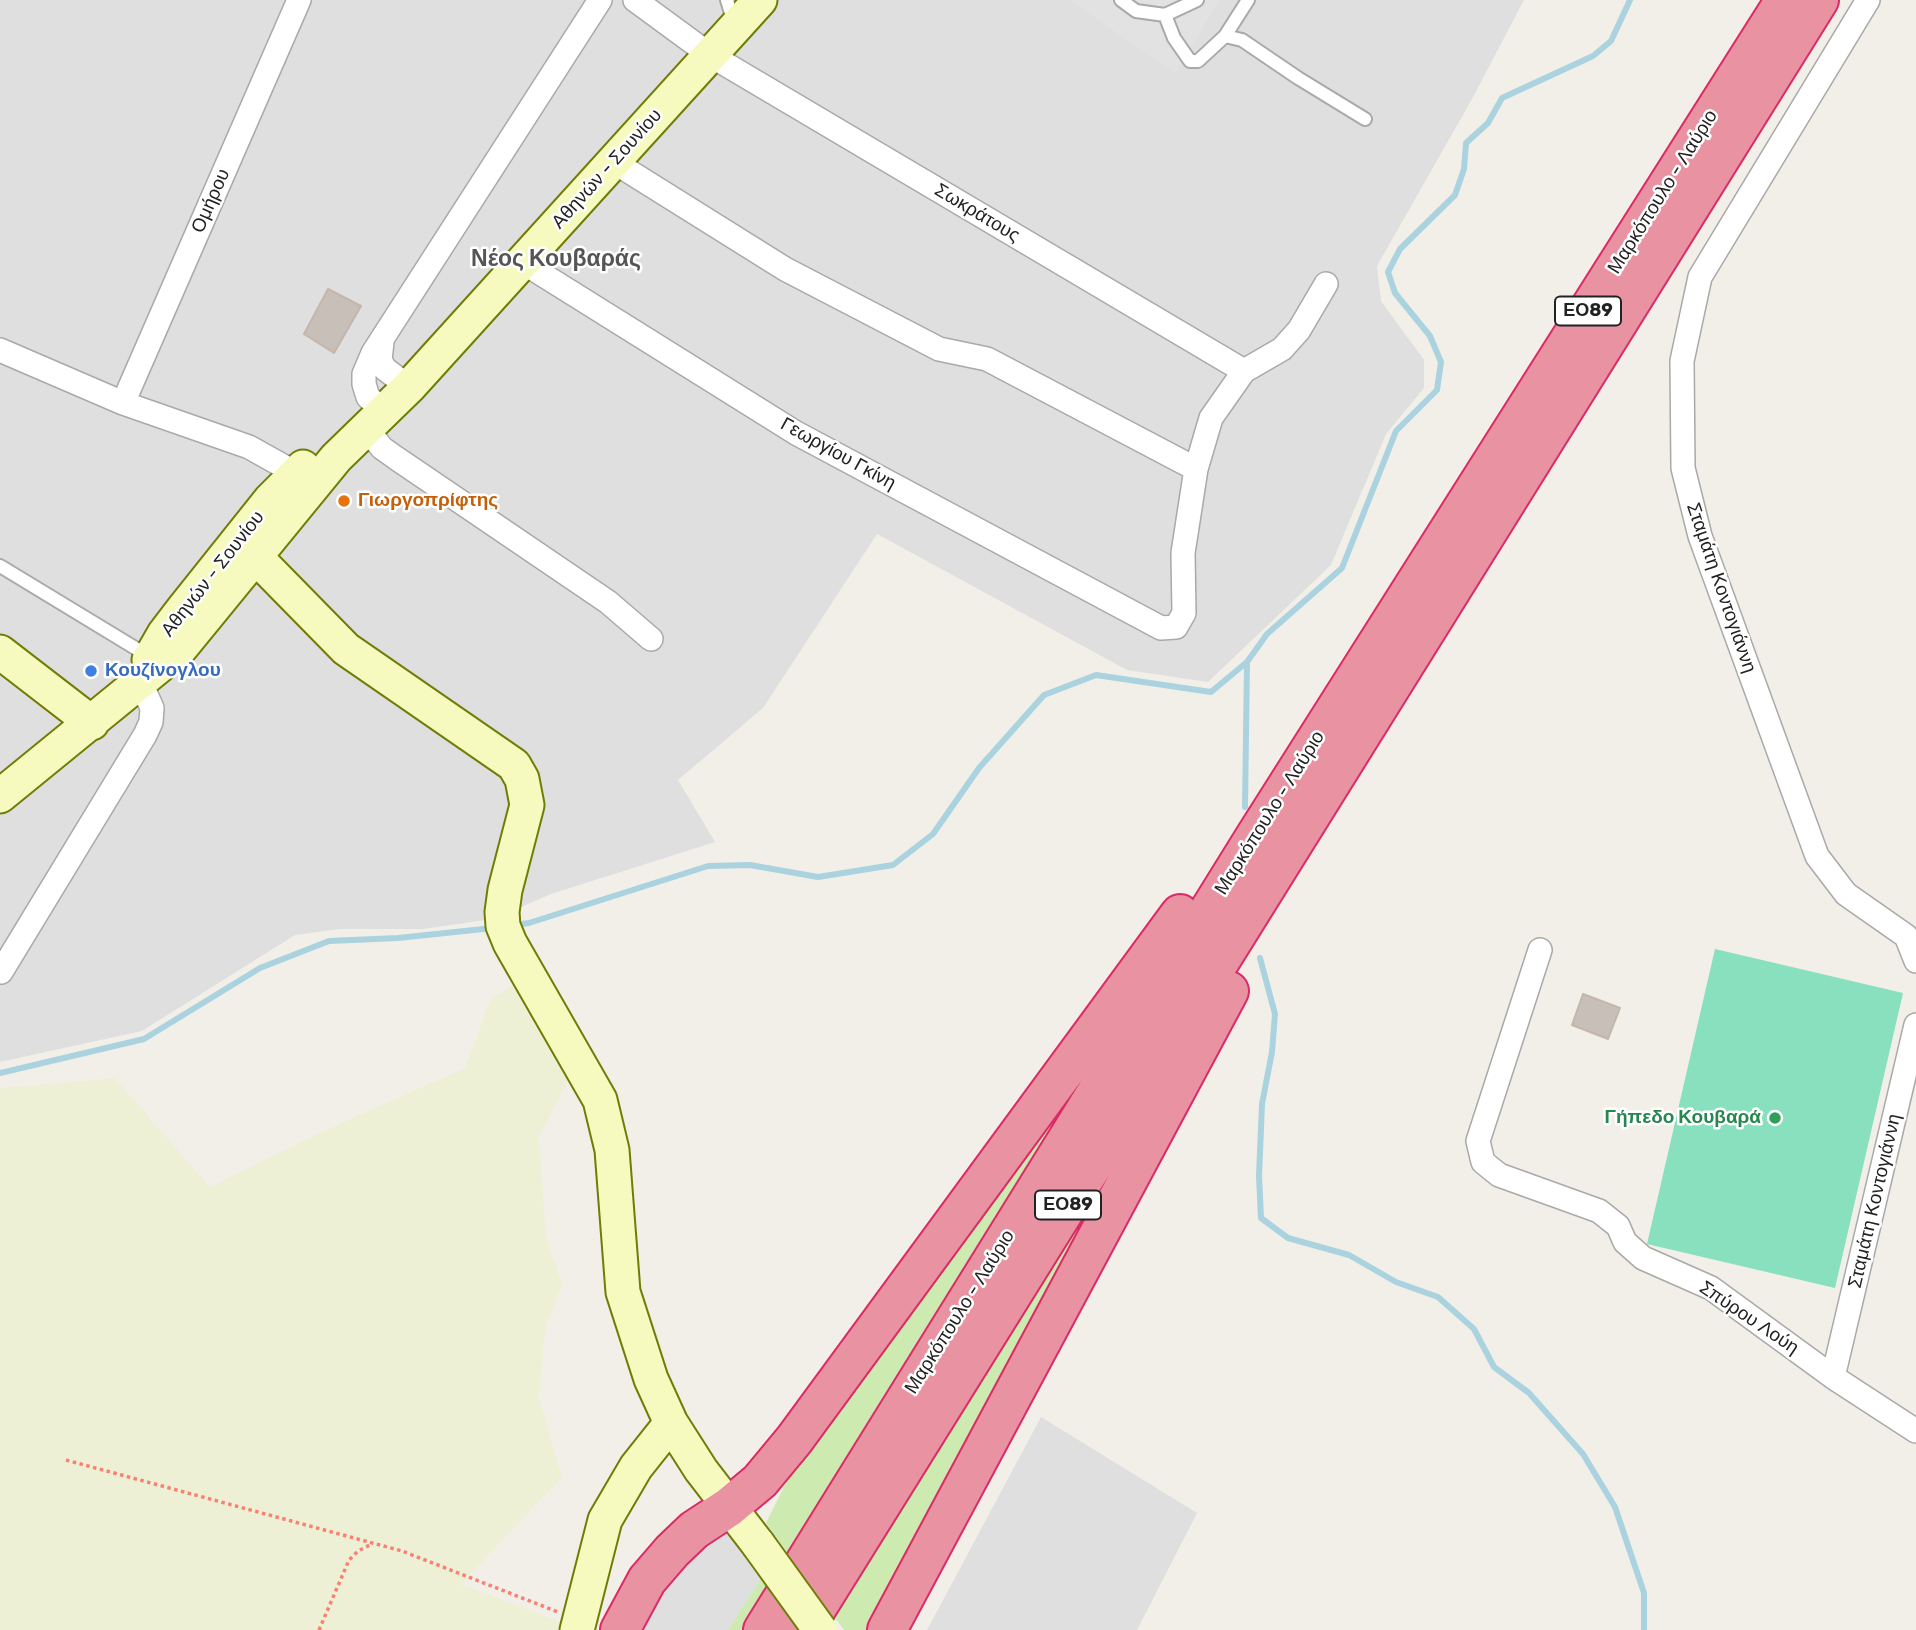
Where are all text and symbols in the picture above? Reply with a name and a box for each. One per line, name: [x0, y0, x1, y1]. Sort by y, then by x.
street label: Αθηνών - Σουνίου: [547, 104, 667, 234]
street label: Μαρκόπουλο - Λαύριο: [1603, 106, 1723, 278]
street label: Ομήρου: [187, 165, 235, 237]
street label: Σωκράτους: [930, 179, 1024, 247]
district label: Νέος Κουβαράς: [471, 245, 641, 273]
road number: ΕΟ89: [1555, 296, 1621, 326]
street label: Γεωργίου Γκίνη: [776, 413, 900, 495]
place label: Γιωργοπρίφτης: [358, 490, 498, 512]
marker: Γιωργοπρίφτης: [336, 493, 352, 509]
street label: Σταμάτη Κοντογιάννη: [1681, 500, 1761, 676]
street label: Αθηνών - Σουνίου: [157, 506, 269, 642]
place label: Κουζίνογλου: [105, 660, 221, 682]
marker: Κουζίνογλου: [83, 663, 99, 679]
street label: Μαρκόπουλο - Λαύριο: [1210, 727, 1330, 899]
place label: Γήπεδο Κουβαρά: [1605, 1107, 1761, 1129]
marker: Γήπεδο Κουβαρά: [1767, 1110, 1783, 1126]
street label: Σταμάτη Κοντογιάννη: [1844, 1112, 1906, 1290]
road number: ΕΟ89: [1035, 1190, 1101, 1220]
street label: Μαρκόπουλο - Λαύριο: [900, 1226, 1020, 1398]
street label: Σπύρου Λούη: [1695, 1276, 1803, 1360]

